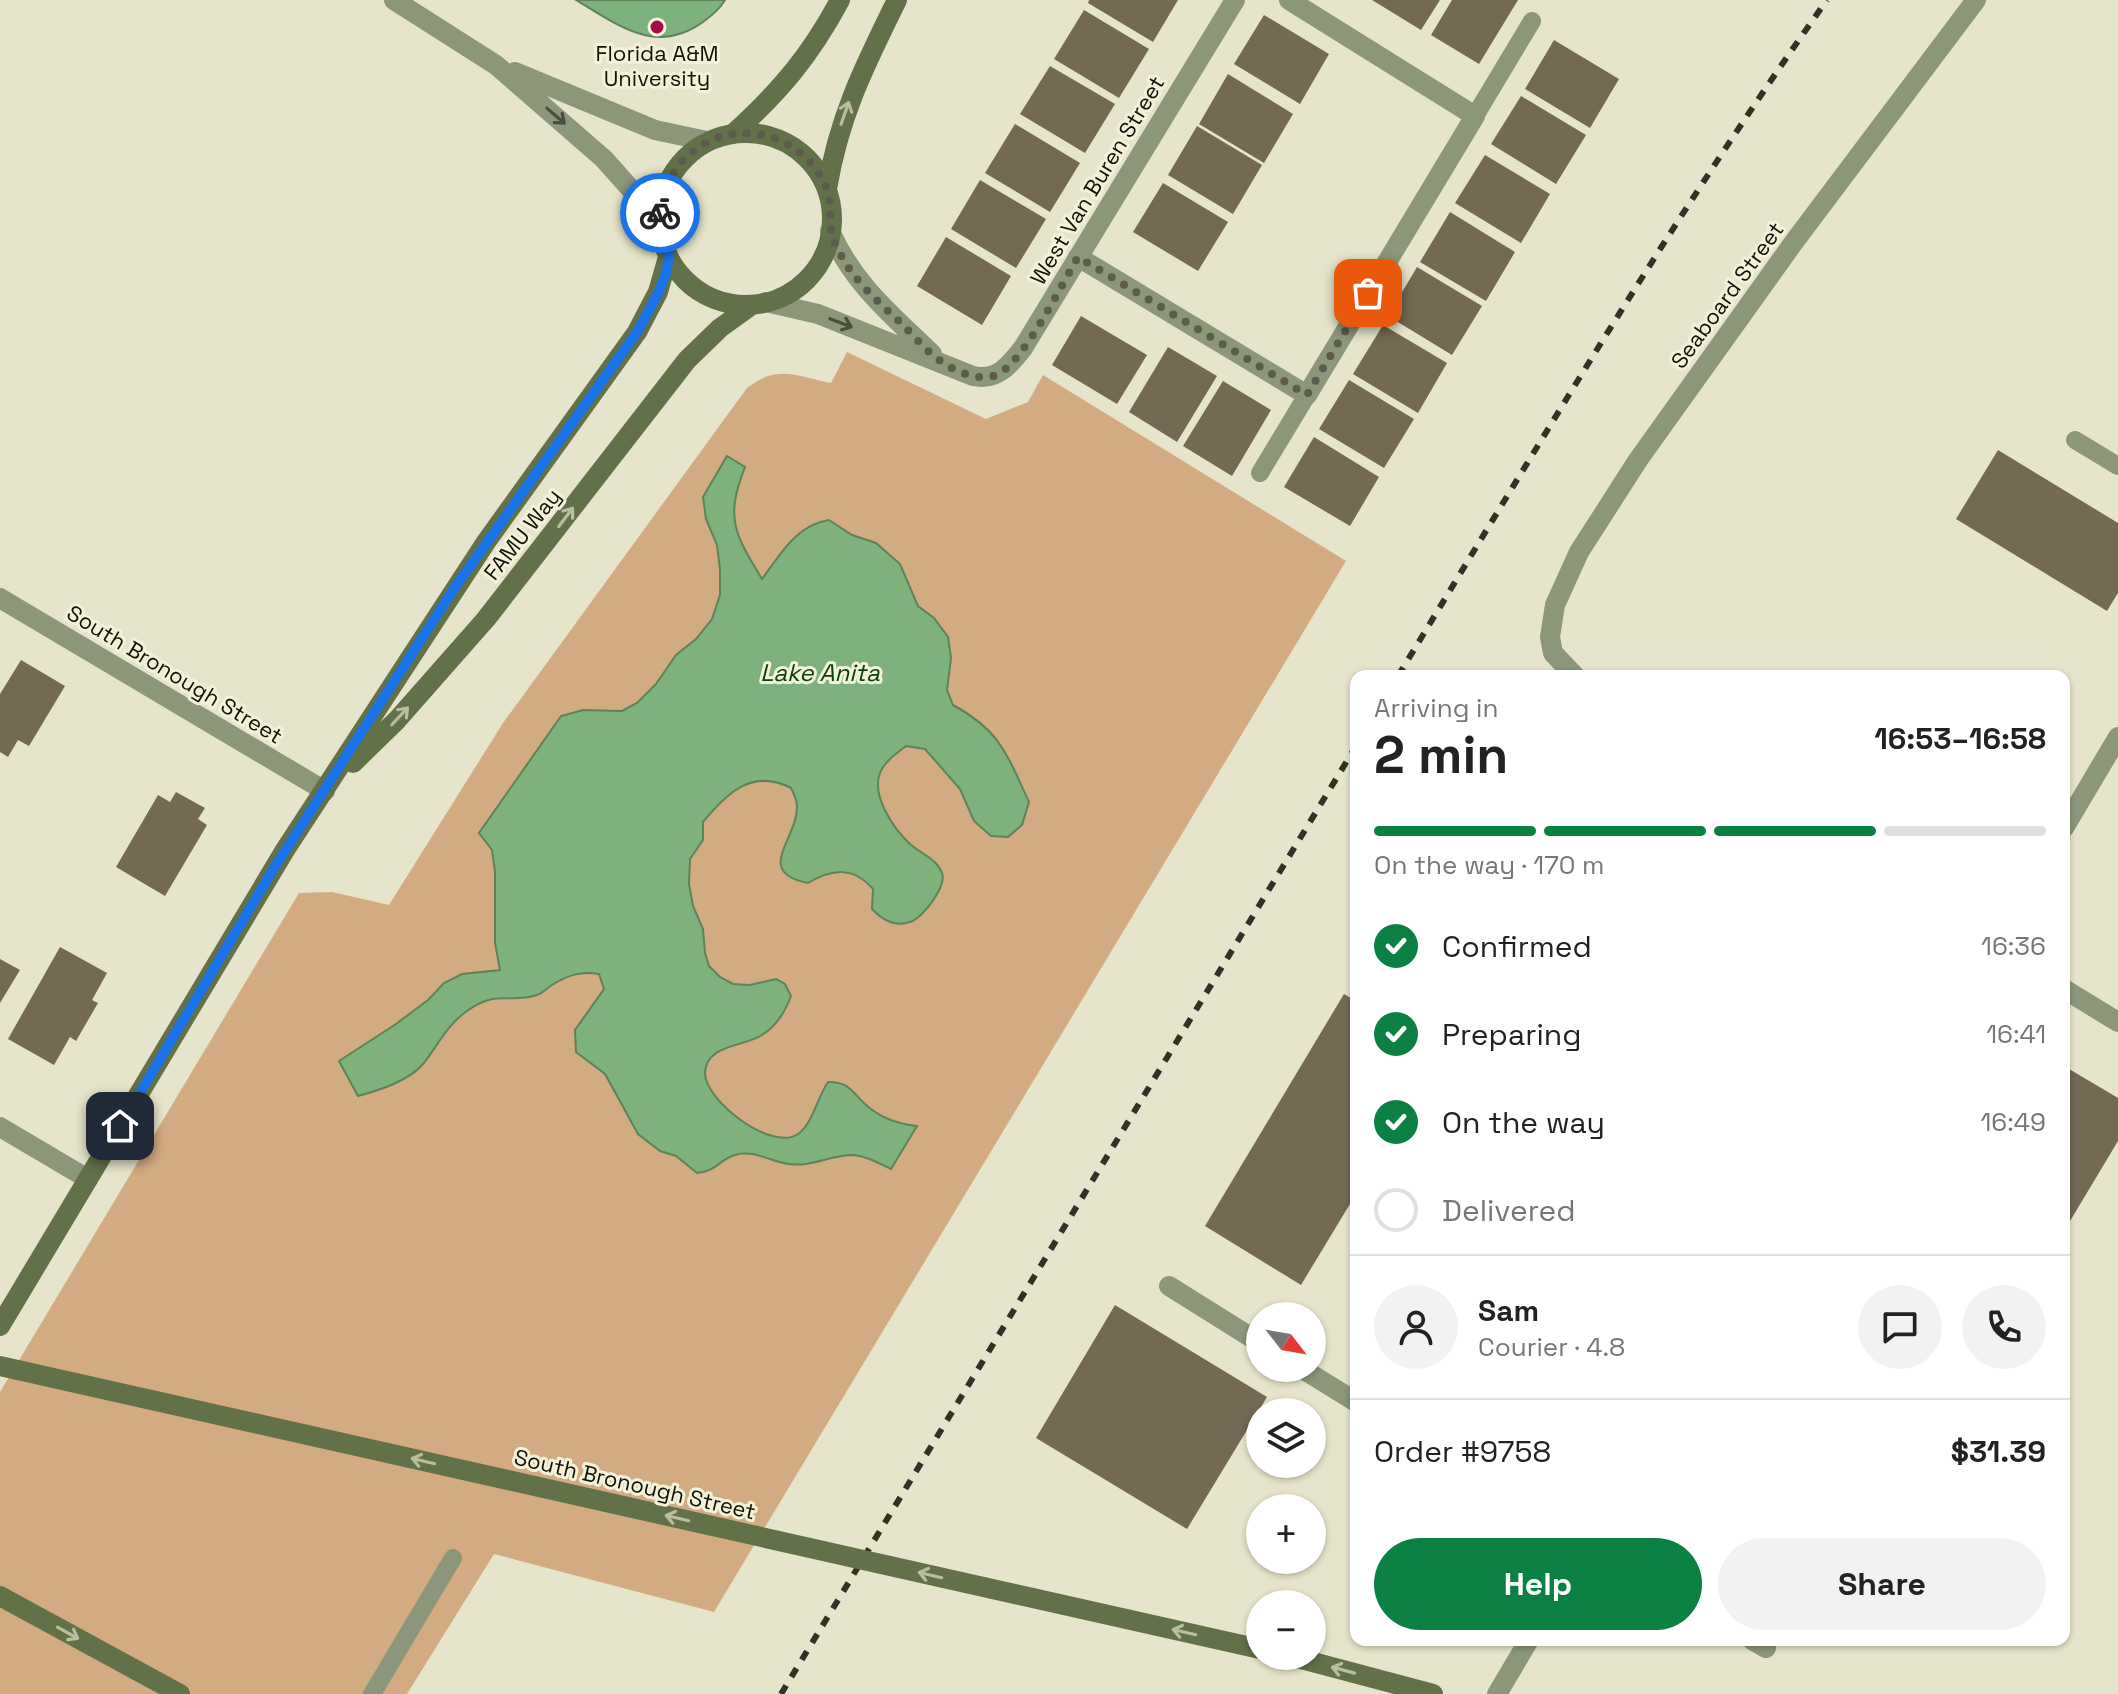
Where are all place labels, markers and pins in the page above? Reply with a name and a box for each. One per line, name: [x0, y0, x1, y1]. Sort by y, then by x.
marker: Florida A&M University: [648, 18, 666, 36]
place label: Florida A&M University: [596, 39, 718, 92]
pin: [1334, 259, 1402, 327]
pin: [86, 1092, 154, 1160]

